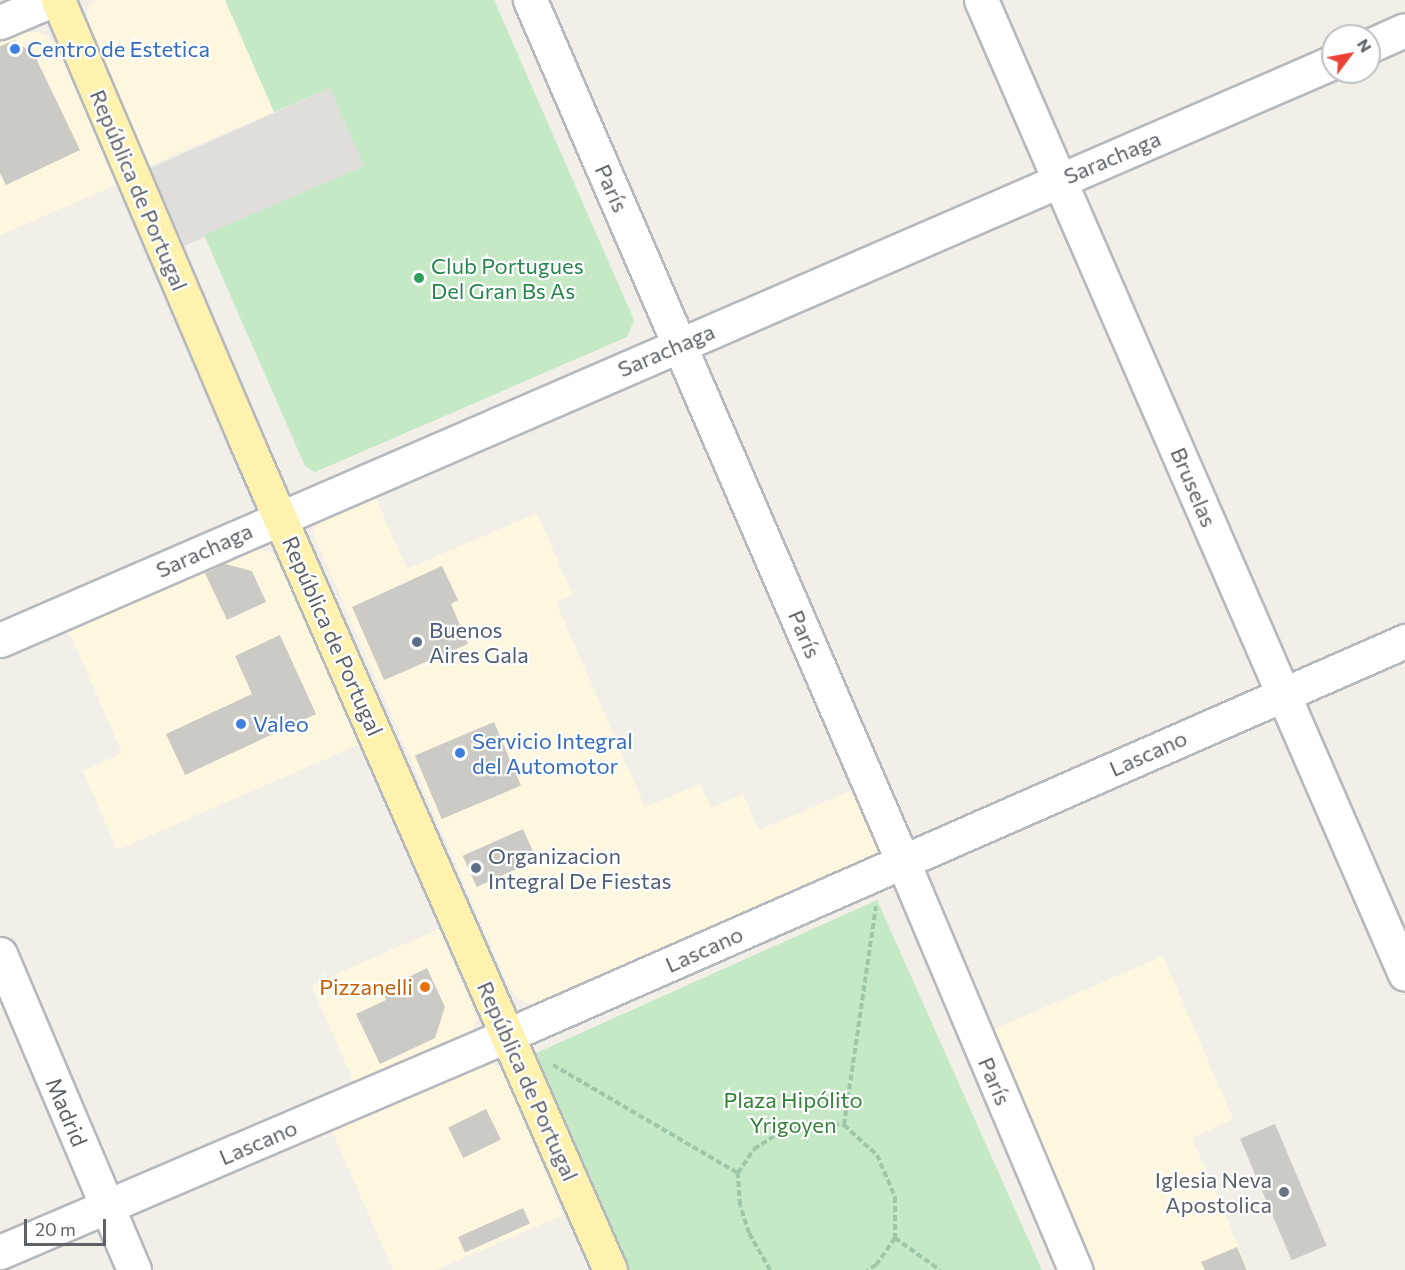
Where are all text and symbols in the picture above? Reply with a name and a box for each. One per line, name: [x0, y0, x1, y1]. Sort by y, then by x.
north arrow: [1321, 24, 1381, 84]
text: N: [1354, 35, 1376, 55]
place label: Centro de Estetica: [27, 36, 210, 62]
marker: Centro de Estetica: [8, 42, 22, 56]
street label: República de Portugal: [85, 86, 193, 294]
street label: Sarachaga: [1060, 125, 1164, 189]
street label: París: [590, 160, 634, 216]
place label: Club Portugues Del Gran Bs As: [431, 252, 584, 304]
marker: Club Portugues Del Gran Bs As: [412, 271, 426, 285]
street label: Sarachaga: [614, 318, 718, 382]
street label: Bruselas: [1165, 443, 1223, 531]
street label: Sarachaga: [152, 517, 256, 583]
street label: República de Portugal: [277, 532, 389, 740]
street label: París: [783, 606, 827, 662]
place label: Buenos Aires Gala: [429, 616, 529, 668]
marker: Buenos Aires Gala: [410, 635, 424, 649]
place label: Valeo: [253, 711, 309, 737]
marker: Valeo: [234, 717, 248, 731]
street label: Lascano: [1105, 724, 1191, 782]
place label: Servicio Integral del Automotor: [472, 727, 633, 778]
marker: Servicio Integral del Automotor: [453, 746, 467, 760]
place label: Organizacion Integral De Fiestas: [488, 842, 671, 894]
marker: Organizacion Integral De Fiestas: [469, 861, 483, 875]
street label: Lascano: [661, 920, 747, 978]
place label: Pizzanelli: [319, 974, 413, 1000]
street label: República de Portugal: [472, 977, 584, 1185]
marker: Pizzanelli: [418, 980, 432, 994]
street label: París: [973, 1053, 1017, 1109]
street label: Madrid: [41, 1074, 93, 1150]
park label: Plaza Hipólito Yrigoyen: [723, 1086, 863, 1138]
street label: Lascano: [215, 1114, 301, 1170]
place label: Iglesia Neva Apostolica: [1155, 1166, 1272, 1218]
marker: Iglesia Neva Apostolica: [1277, 1185, 1291, 1199]
scale bar: [27, 1207, 110, 1245]
text: 20 m: [35, 1218, 76, 1240]

